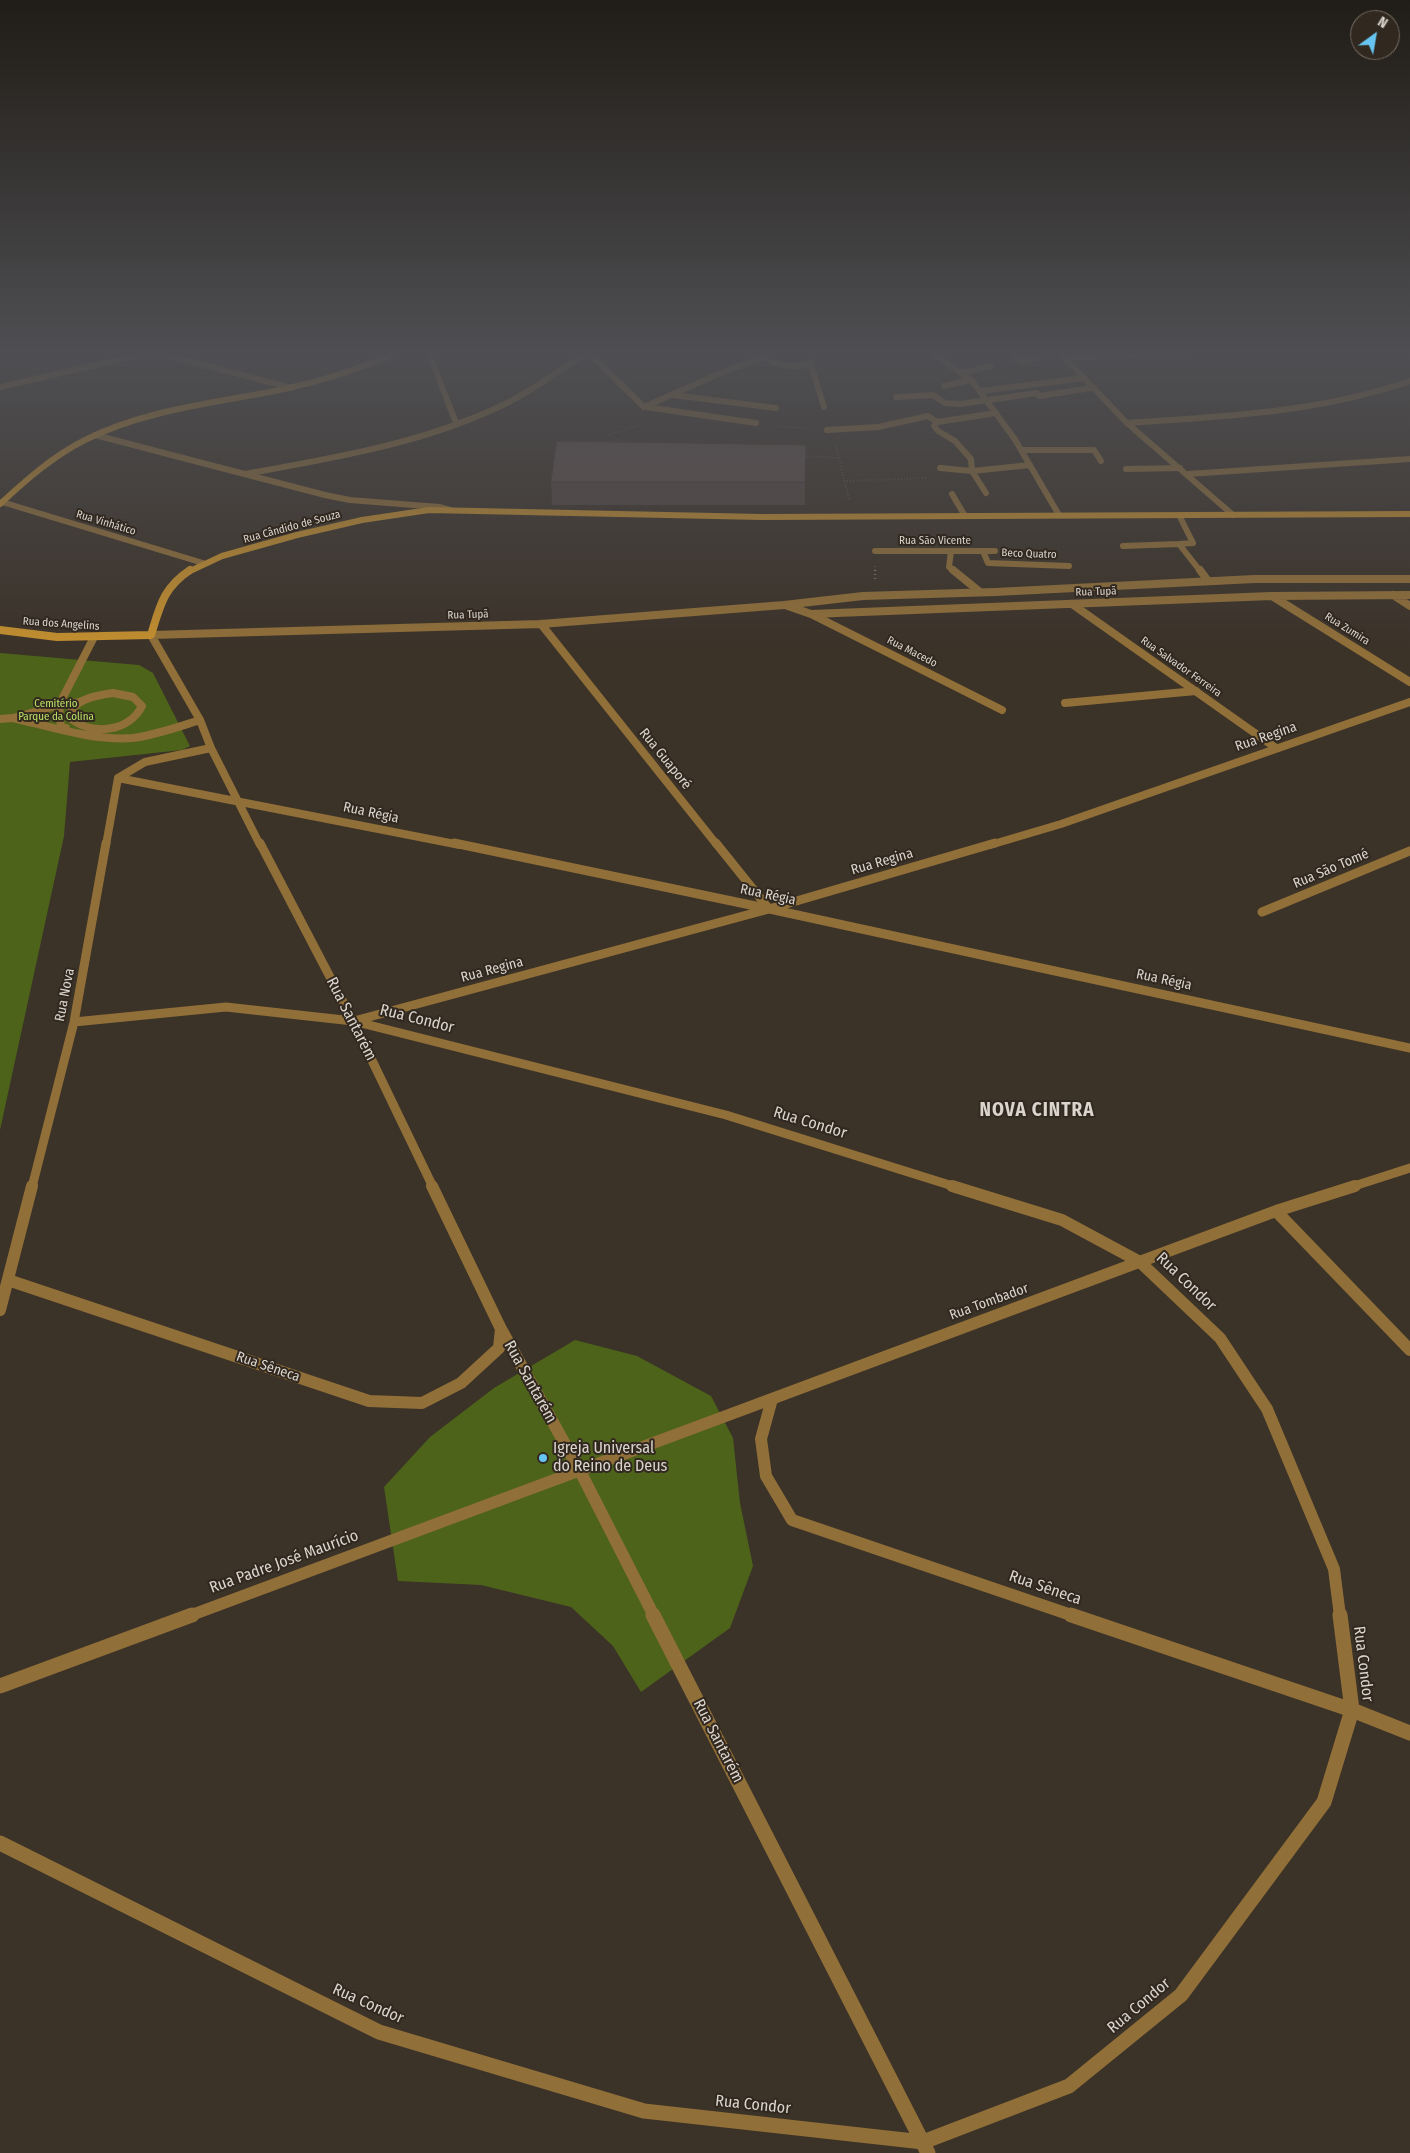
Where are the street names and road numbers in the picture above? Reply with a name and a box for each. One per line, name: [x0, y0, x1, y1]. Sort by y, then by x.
street label: Rua Vinhático: [75, 508, 137, 538]
street label: Rua Cândido de Souza: [242, 508, 342, 546]
street label: Rua São Vicente: [899, 534, 971, 548]
street label: Beco Quatro: [1001, 546, 1057, 562]
street label: Rua Tupã: [1075, 585, 1117, 599]
street label: Rua Tupã: [447, 608, 489, 622]
street label: Rua Zumira: [1322, 610, 1372, 648]
street label: Rua dos Angelins: [22, 615, 100, 633]
street label: Rua Macedo: [885, 634, 939, 670]
street label: Rua Salvador Ferreira: [1138, 634, 1224, 700]
street label: Rua Regina: [1233, 719, 1299, 755]
street label: Rua Guaporé: [635, 725, 695, 793]
street label: Rua Régia: [342, 799, 400, 827]
street label: Rua Regina: [849, 845, 915, 879]
street label: Rua São Tomé: [1291, 846, 1371, 892]
street label: Rua Régia: [739, 881, 797, 909]
street label: Rua Regina: [459, 954, 525, 986]
street label: Rua Régia: [1135, 966, 1193, 994]
street label: Rua Nova: [52, 967, 78, 1023]
street label: Rua Santarém: [322, 974, 380, 1064]
street label: Rua Condor: [378, 1001, 456, 1037]
street label: Rua Condor: [771, 1103, 849, 1143]
street label: Rua Condor: [1152, 1249, 1220, 1315]
street label: Rua Tombador: [947, 1280, 1031, 1324]
street label: Rua Santarém: [499, 1337, 561, 1427]
street label: Rua Sêneca: [234, 1348, 302, 1386]
street label: Rua Padre José Maurício: [207, 1526, 361, 1598]
street label: Rua Sêneca: [1006, 1567, 1084, 1609]
street label: Rua Condor: [1349, 1625, 1377, 1703]
street label: Rua Santarém: [689, 1696, 747, 1786]
street label: Rua Condor: [1104, 1974, 1174, 2038]
street label: Rua Condor: [329, 1980, 407, 2028]
street label: Rua Condor: [714, 2091, 792, 2119]

